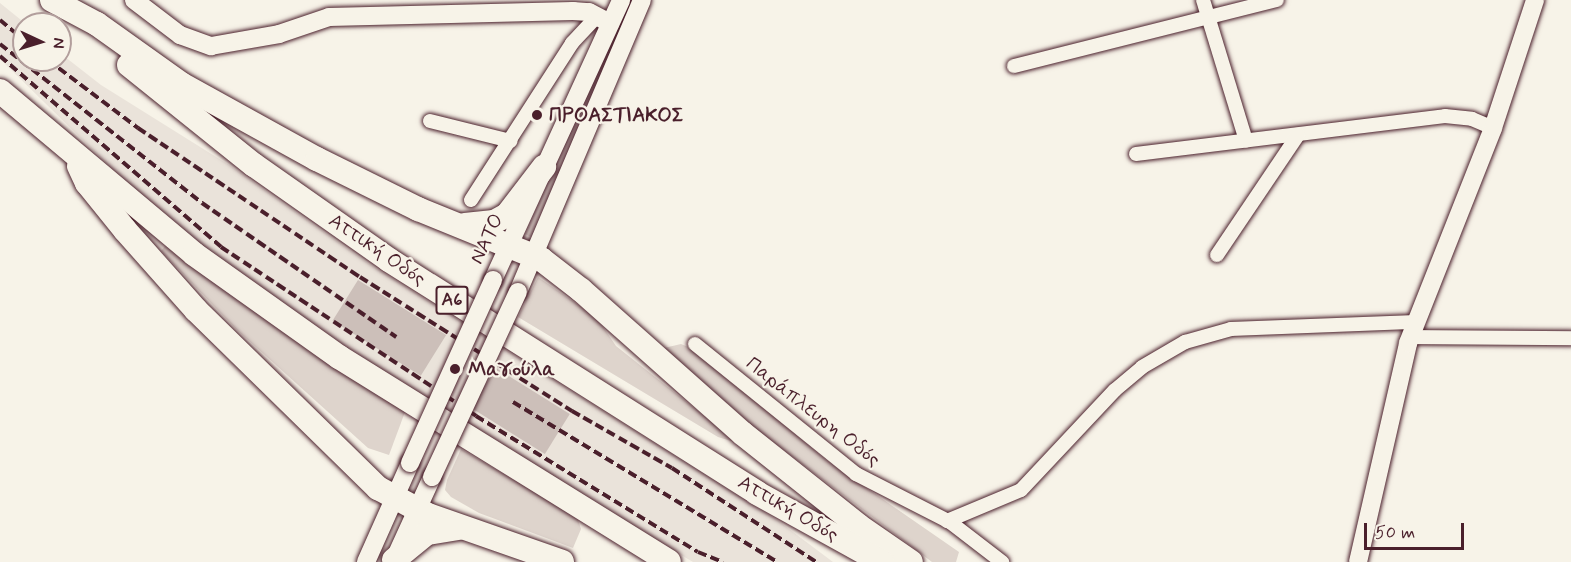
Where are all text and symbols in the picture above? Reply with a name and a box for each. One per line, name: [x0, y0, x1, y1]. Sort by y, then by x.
north arrow: [12, 12, 72, 72]
text: N: [48, 37, 69, 49]
place label: ΠΡΟΑΣΤΙΑΚΟΣ: [549, 103, 684, 127]
marker: ΠΡΟΑΣΤΙΑΚΟΣ: [530, 108, 544, 122]
street label: Αττική Οδός: [324, 209, 430, 291]
street label: ΝΑΤΟ: [465, 210, 509, 268]
road number: Α6: [436, 285, 468, 315]
street label: Παράπλευρη Οδός: [741, 352, 885, 472]
place label: Μαγούλα: [468, 357, 555, 381]
marker: Μαγούλα: [446, 360, 464, 378]
street label: Αττική Οδός: [734, 471, 842, 547]
scale bar: [1367, 511, 1468, 549]
text: 50 m: [1375, 521, 1415, 545]

